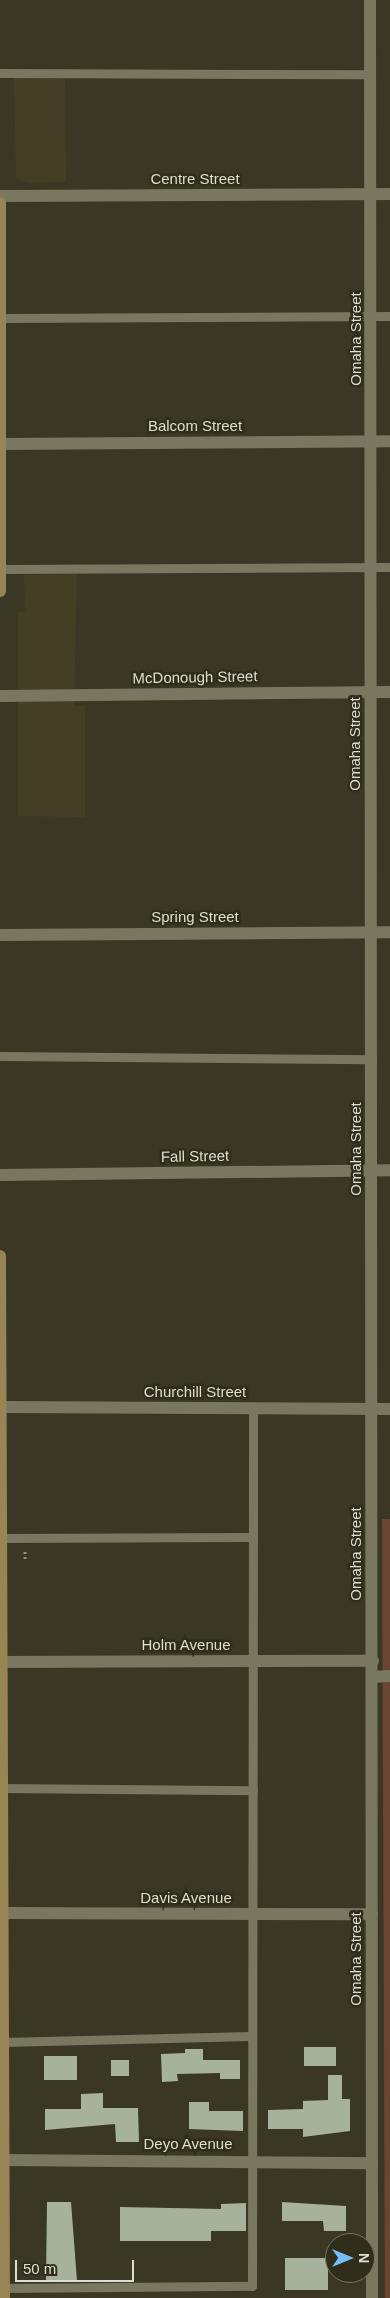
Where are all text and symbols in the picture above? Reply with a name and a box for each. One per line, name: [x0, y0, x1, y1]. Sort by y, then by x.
street label: Centre Street: [150, 170, 240, 188]
street label: Omaha Street: [347, 292, 365, 386]
street label: Balcom Street: [148, 417, 242, 435]
street label: McDonough Street: [132, 667, 258, 687]
street label: Omaha Street: [346, 697, 364, 791]
street label: Spring Street: [151, 908, 239, 926]
street label: Omaha Street: [347, 1102, 365, 1196]
street label: Fall Street: [161, 1146, 229, 1166]
street label: Churchill Street: [144, 1383, 246, 1401]
street label: Omaha Street: [347, 1507, 365, 1601]
street label: Holm Avenue: [141, 1636, 231, 1654]
street label: Davis Avenue: [140, 1889, 232, 1907]
street label: Omaha Street: [347, 1912, 365, 2006]
street label: Deyo Avenue: [143, 2135, 233, 2153]
north arrow: [325, 2233, 375, 2283]
scale bar: [18, 2250, 136, 2282]
text: N: [356, 2253, 372, 2263]
text: 50 m: [23, 2260, 56, 2277]

